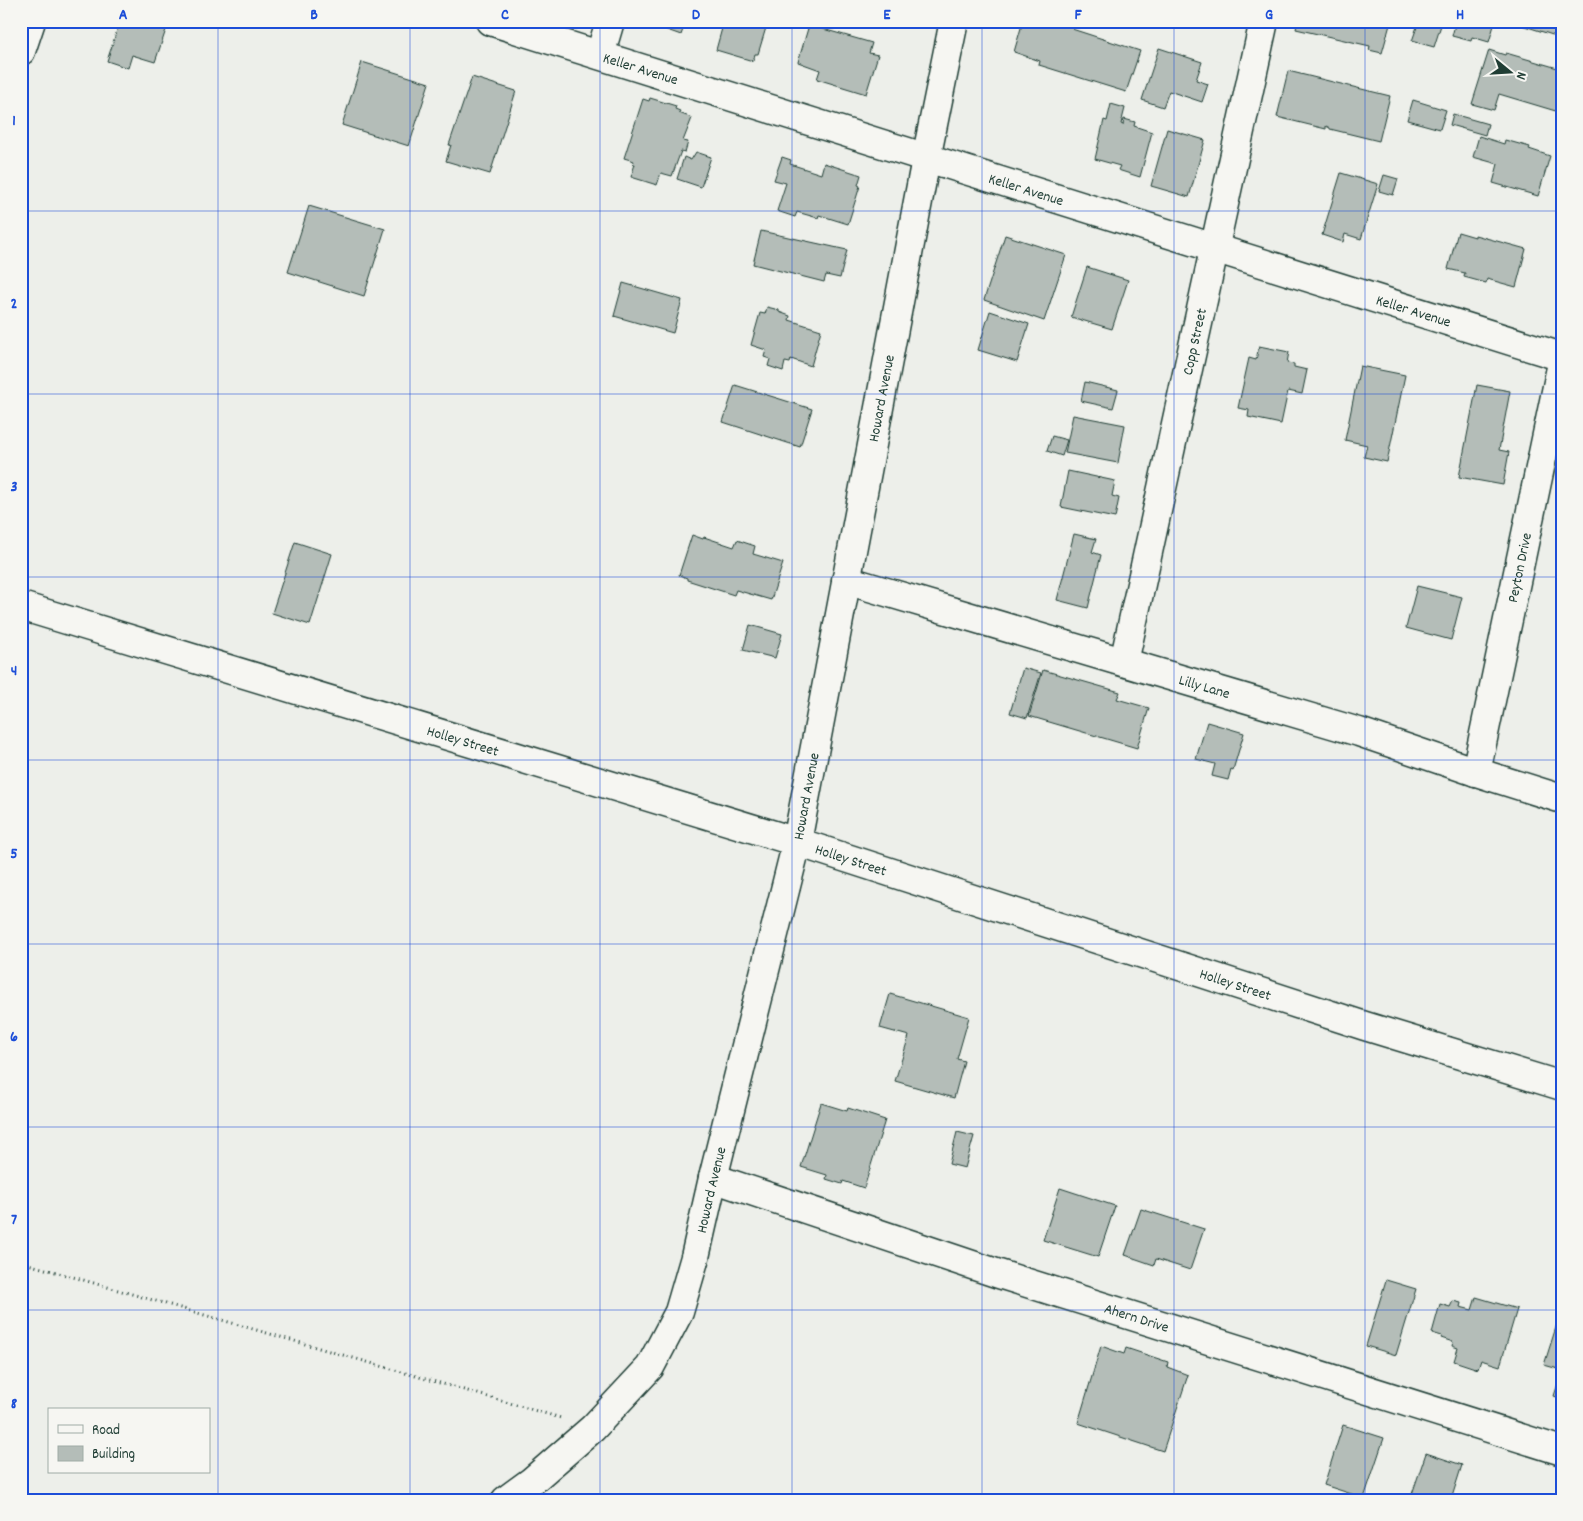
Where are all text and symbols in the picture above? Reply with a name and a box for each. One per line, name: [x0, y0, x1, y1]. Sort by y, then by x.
text: A: [119, 4, 128, 27]
text: B: [310, 4, 318, 27]
text: C: [501, 4, 509, 27]
text: D: [692, 4, 701, 27]
text: E: [883, 4, 891, 27]
text: F: [1074, 4, 1082, 27]
text: G: [1265, 4, 1273, 27]
text: H: [1456, 4, 1464, 27]
street label: Keller Avenue: [600, 48, 681, 92]
north arrow: [1486, 48, 1536, 98]
text: N: [1510, 69, 1531, 82]
text: 1: [12, 110, 16, 133]
street label: Keller Avenue: [985, 169, 1066, 213]
street label: Keller Avenue: [1373, 290, 1454, 335]
text: 2: [11, 293, 18, 316]
street label: Copp Street: [1178, 306, 1214, 377]
street label: Howard Avenue: [864, 353, 902, 444]
text: 3: [10, 476, 18, 499]
street label: Peyton Drive: [1503, 530, 1539, 605]
text: 4: [11, 660, 17, 683]
street label: Lilly Lane: [1176, 670, 1233, 706]
street label: Holley Street: [424, 721, 502, 764]
street label: Howard Avenue: [789, 751, 827, 842]
street label: Holley Street: [812, 840, 890, 883]
text: 5: [10, 843, 18, 866]
street label: Holley Street: [1196, 964, 1274, 1008]
text: 6: [10, 1026, 18, 1049]
street label: Howard Avenue: [692, 1144, 734, 1236]
text: 7: [11, 1209, 17, 1232]
street label: Ahern Drive: [1101, 1299, 1172, 1340]
text: 8: [11, 1393, 18, 1416]
legend: [48, 1408, 210, 1474]
text: Road: [92, 1420, 120, 1442]
text: Building: [92, 1444, 135, 1466]

